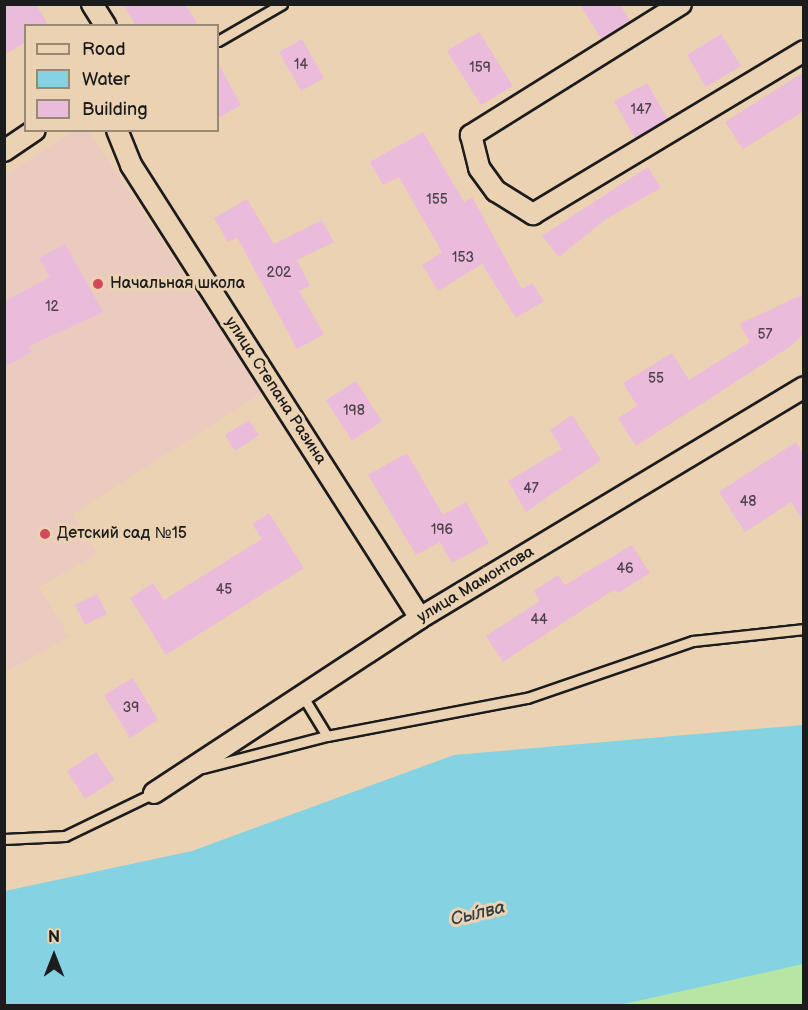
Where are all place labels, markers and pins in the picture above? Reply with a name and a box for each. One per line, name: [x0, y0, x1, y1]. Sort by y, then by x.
place label: Начальная школа: [110, 274, 245, 294]
marker: Начальная школа: [91, 277, 105, 291]
place label: Детский сад №15: [57, 524, 187, 544]
marker: Детский сад №15: [38, 527, 52, 541]

